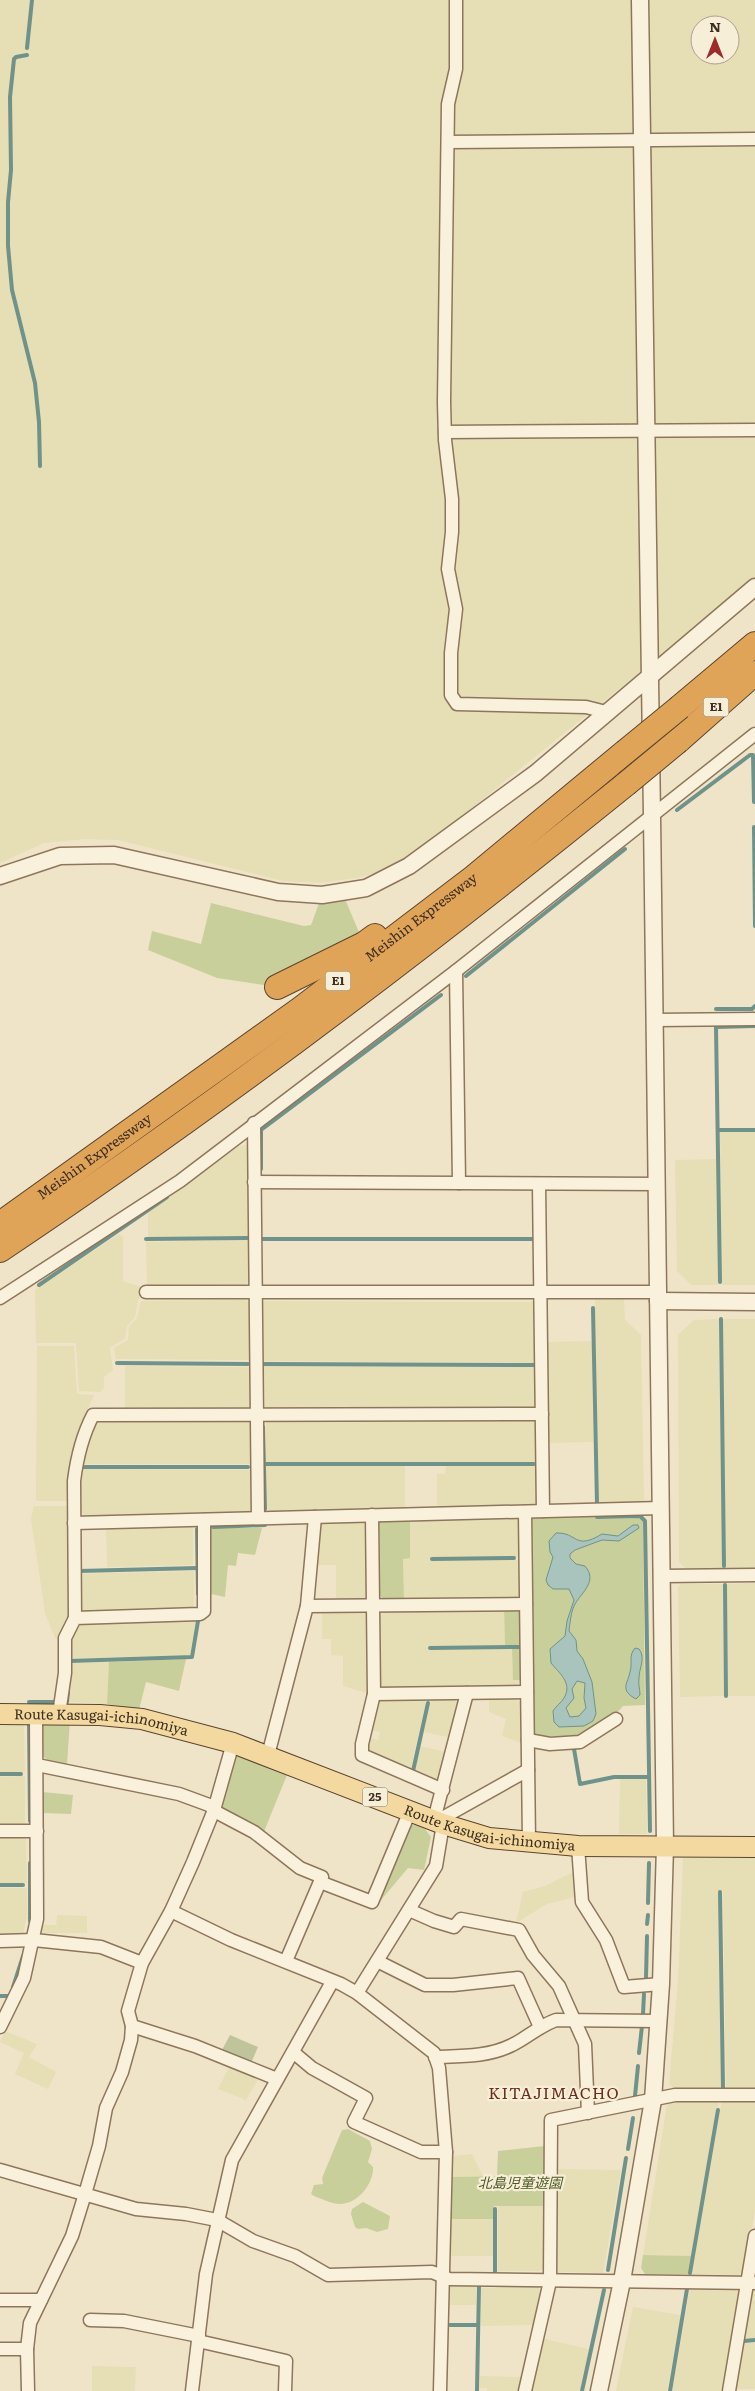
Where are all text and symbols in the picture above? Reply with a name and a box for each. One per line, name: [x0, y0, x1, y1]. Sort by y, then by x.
north arrow: [690, 15, 740, 65]
text: N: [709, 16, 721, 36]
road number: E1: [704, 698, 728, 716]
street label: Meishin Expressway: [360, 867, 482, 966]
road number: E1: [326, 971, 350, 990]
street label: Meishin Expressway: [32, 1107, 156, 1204]
street label: Route Kasugai-ichinomiya: [14, 1703, 191, 1740]
road number: 25: [362, 1788, 388, 1806]
street label: Route Kasugai-ichinomiya: [401, 1799, 577, 1855]
district label: KITAJIMACHO: [488, 2080, 620, 2104]
park label: 北島児童遊園: [478, 2172, 564, 2192]

